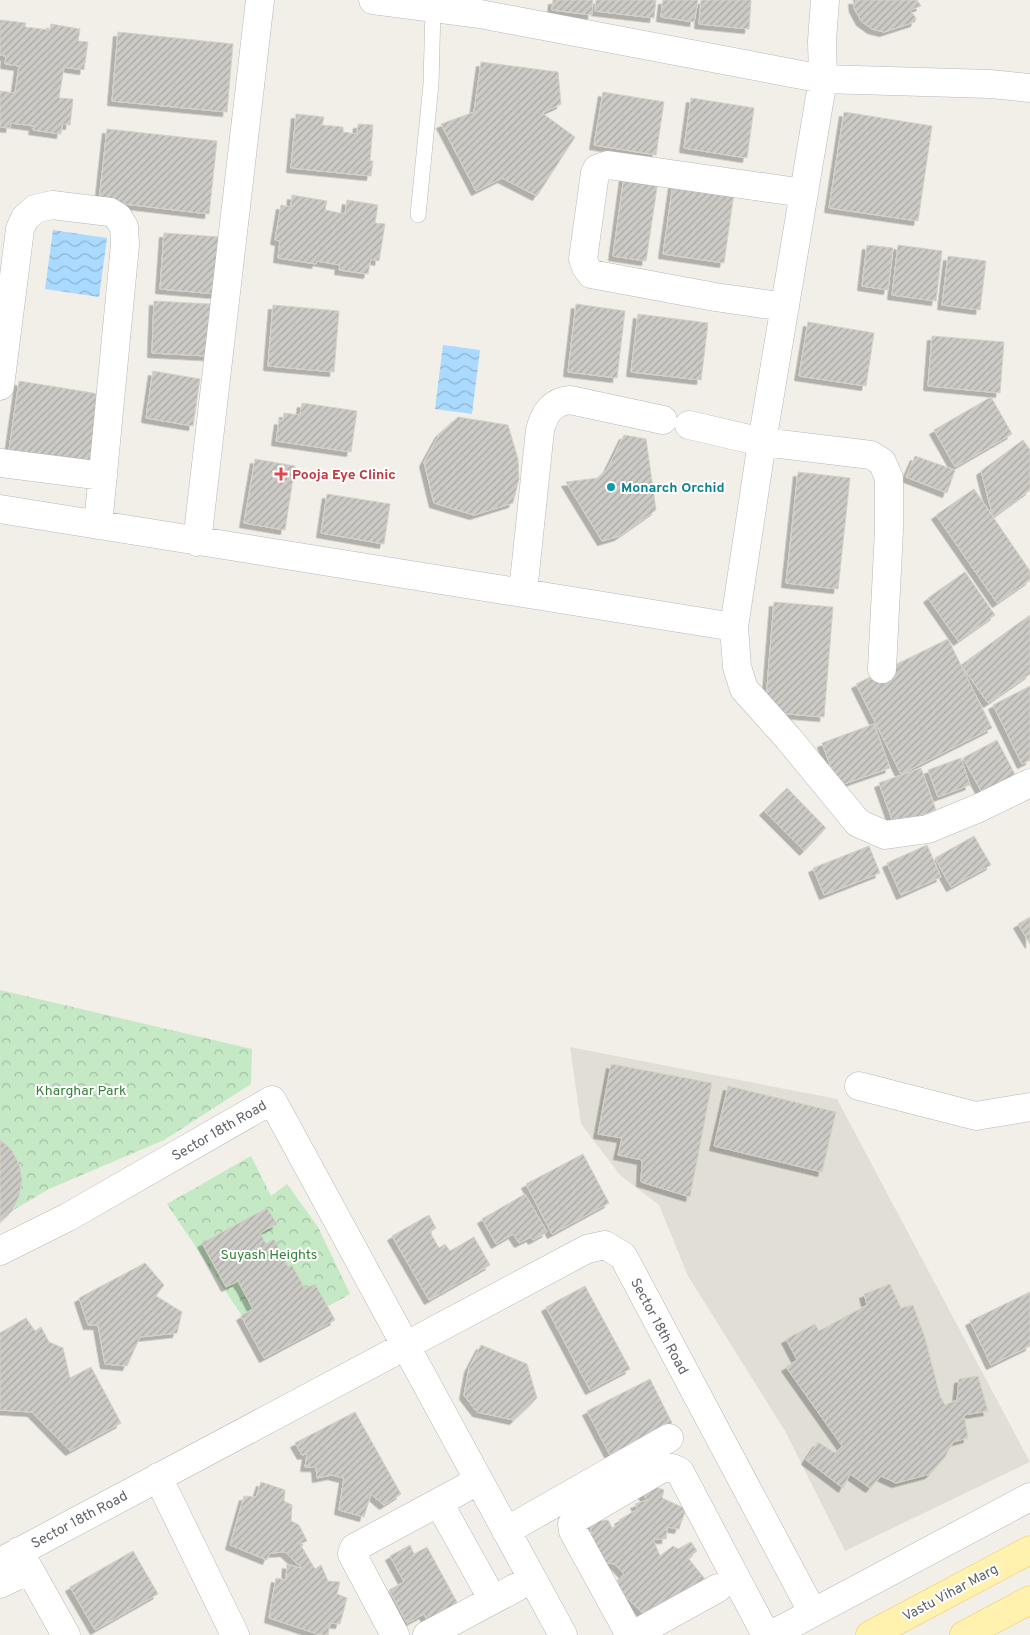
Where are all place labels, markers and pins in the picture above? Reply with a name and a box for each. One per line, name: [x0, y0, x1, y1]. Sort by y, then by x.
marker: Pooja Eye Clinic: [274, 467, 288, 481]
place label: Pooja Eye Clinic: [292, 467, 396, 484]
place label: Monarch Orchid: [621, 480, 725, 497]
marker: Monarch Orchid: [605, 481, 617, 493]

